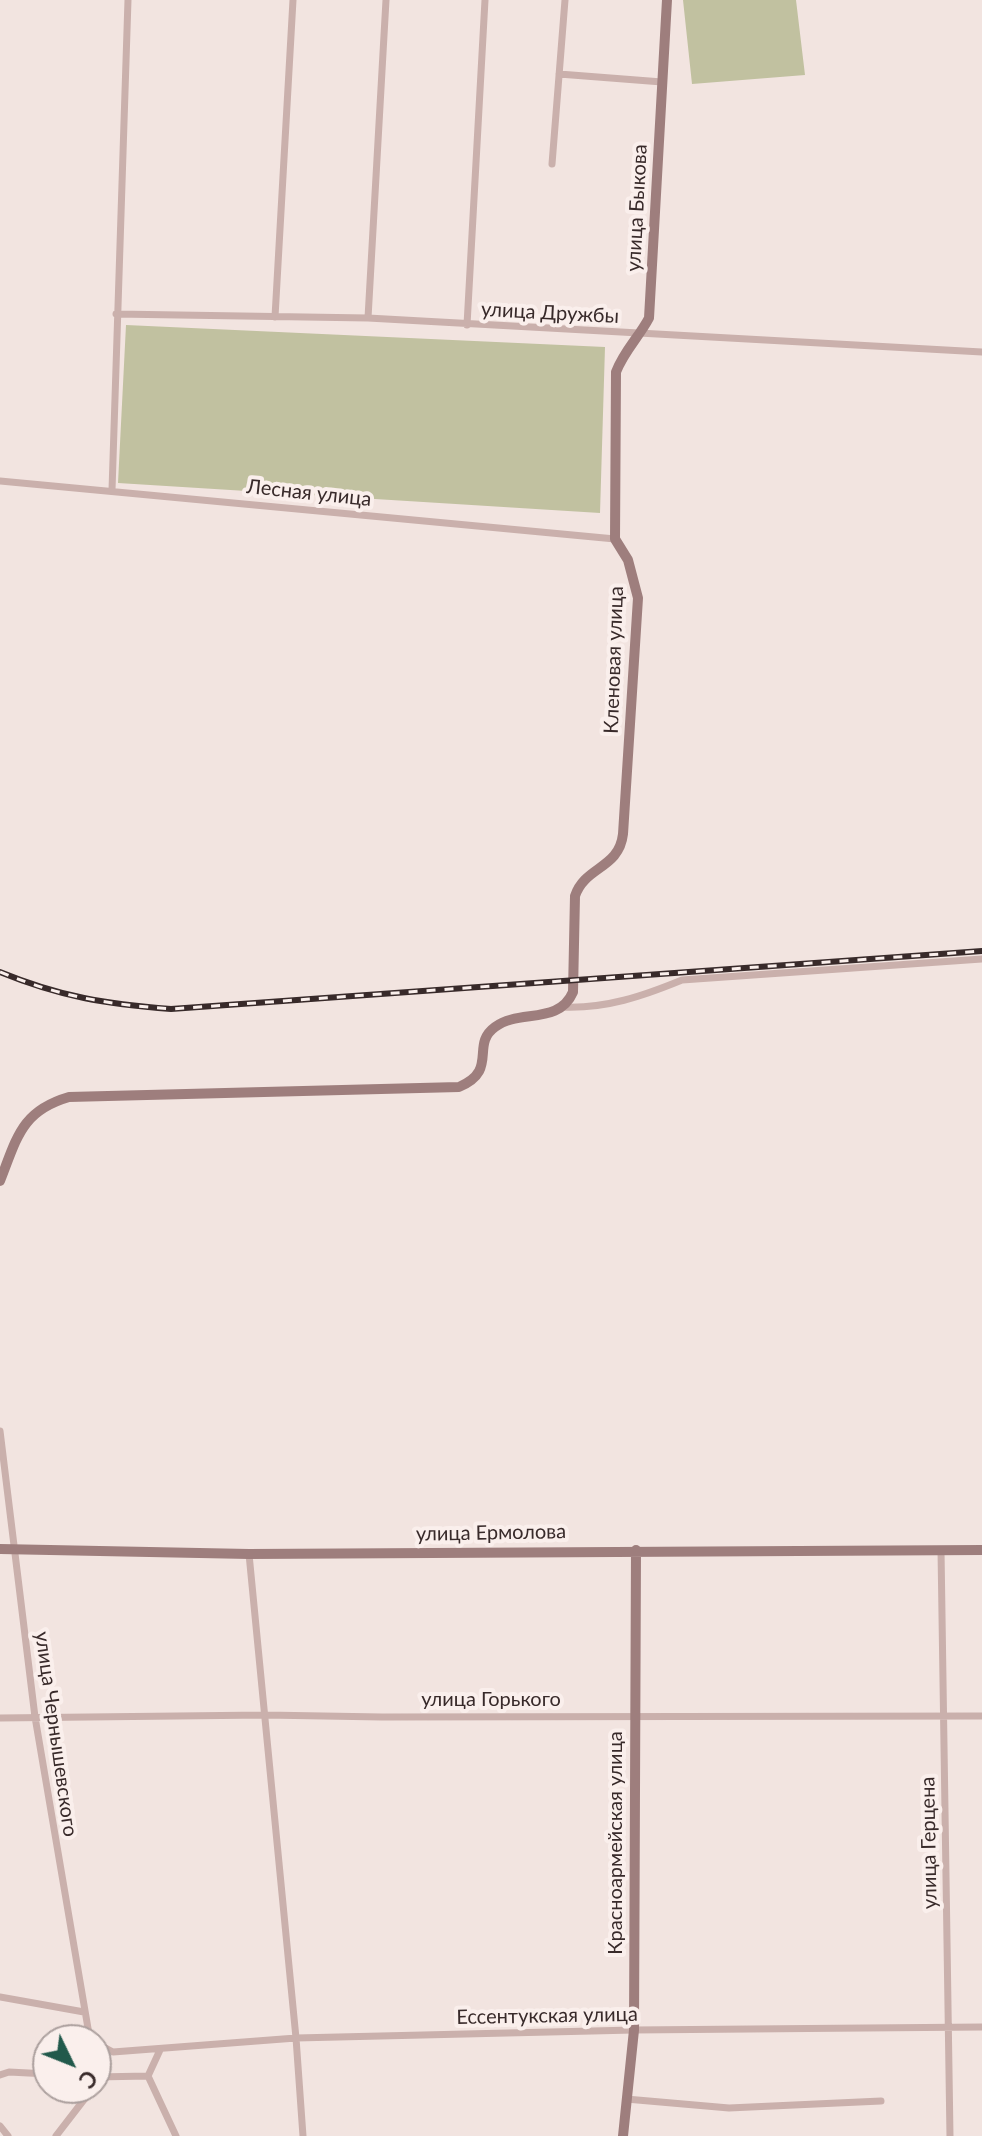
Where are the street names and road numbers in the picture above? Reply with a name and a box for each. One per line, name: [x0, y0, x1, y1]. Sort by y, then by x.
street label: улица Быкова: [622, 144, 652, 272]
street label: улица Дружбы: [480, 297, 620, 329]
street label: Лесная улица: [246, 475, 372, 511]
street label: Кленовая улица: [599, 586, 629, 734]
street label: улица Ермолова: [416, 1520, 566, 1546]
street label: улица Чернышевского: [30, 1630, 82, 1838]
street label: улица Горького: [421, 1688, 561, 1712]
street label: Красноармейская улица: [604, 1731, 628, 1955]
street label: улица Герцена: [916, 1777, 942, 1909]
street label: Ессентукская улица: [456, 2002, 638, 2030]

